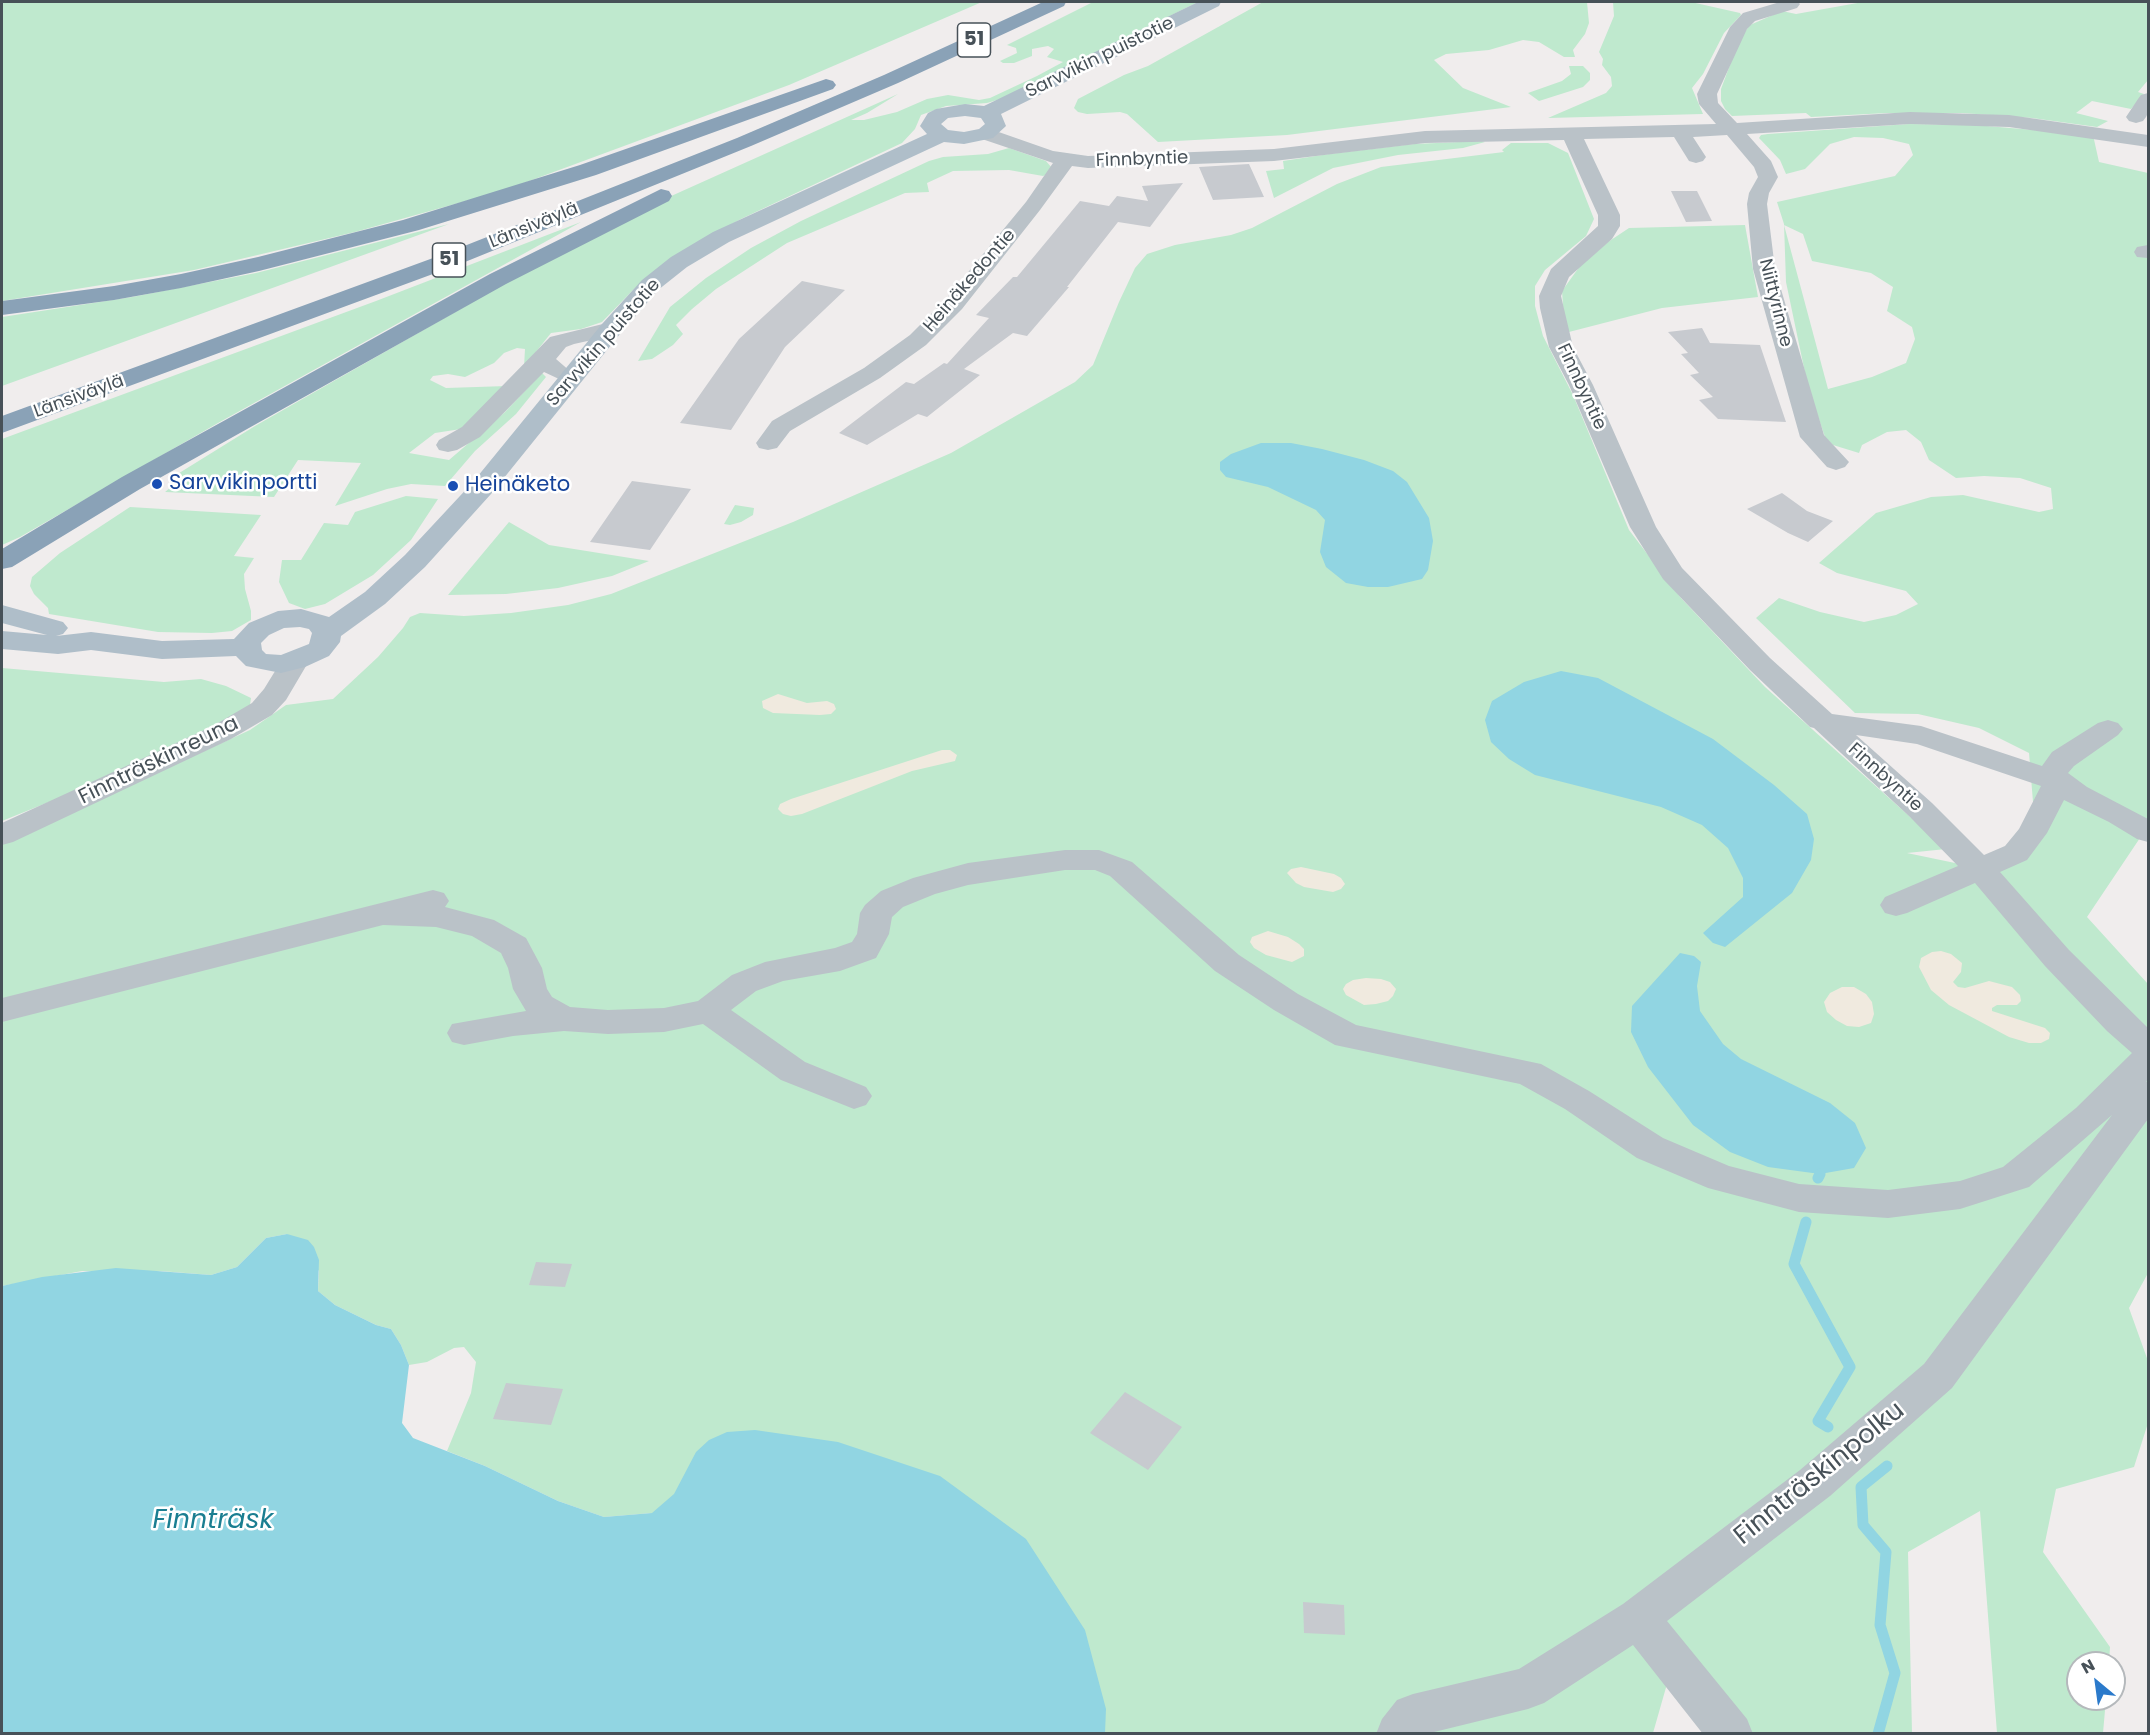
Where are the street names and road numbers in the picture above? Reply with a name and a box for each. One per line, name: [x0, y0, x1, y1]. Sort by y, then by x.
street label: Sarvvikin puistotie: [1023, 13, 1177, 103]
road number: 51: [958, 23, 990, 57]
street label: Finnbyntie: [1095, 148, 1189, 172]
street label: Länsiväylä: [486, 198, 582, 254]
street label: Heinäkedontie: [919, 225, 1021, 337]
road number: 51: [432, 243, 466, 277]
street label: Niittyrinne: [1754, 257, 1796, 349]
street label: Sarvvikin puistotie: [543, 275, 665, 411]
street label: Finnbyntie: [1552, 341, 1610, 433]
street label: Länsiväylä: [31, 371, 127, 423]
street label: Finnträskinreuna: [75, 711, 243, 811]
street label: Finnbyntie: [1843, 739, 1927, 817]
street label: Finnträskinpolku: [1729, 1396, 1911, 1552]

